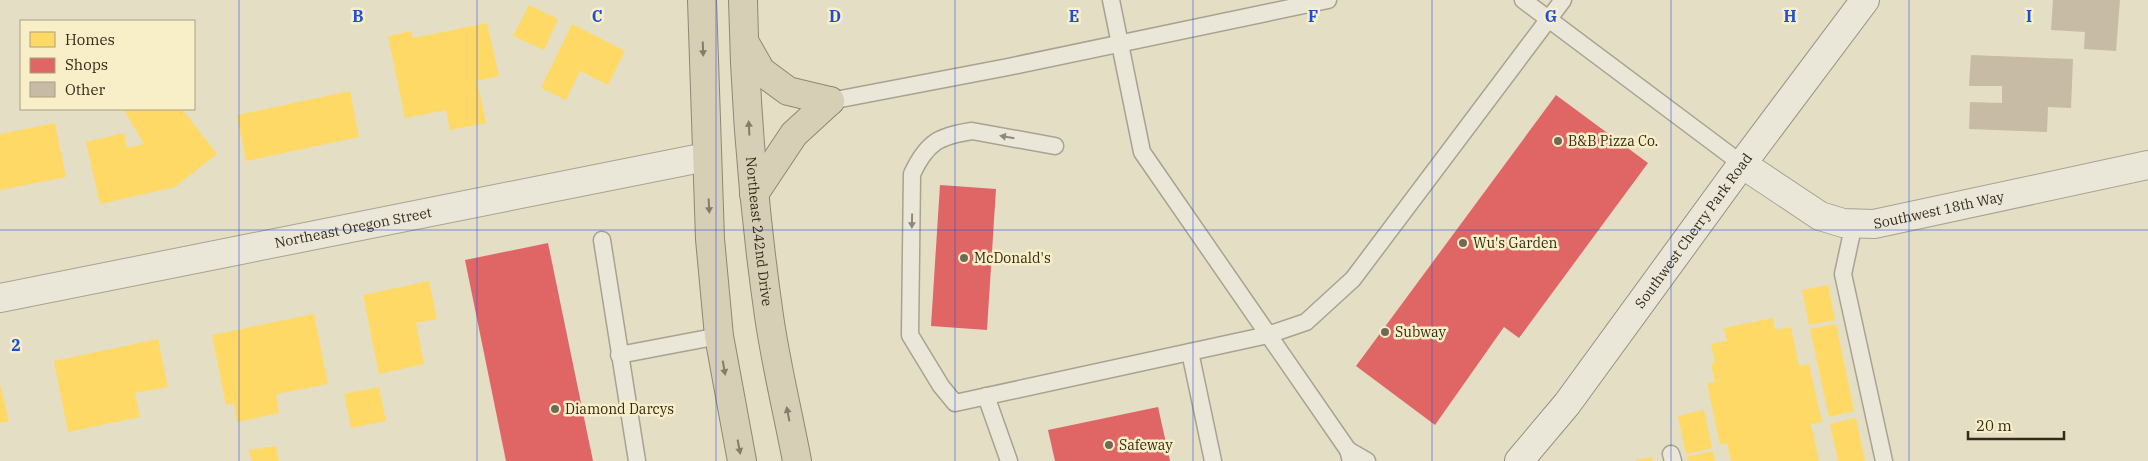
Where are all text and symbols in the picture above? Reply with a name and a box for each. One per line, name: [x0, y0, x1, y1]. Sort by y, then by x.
text: B: [352, 6, 364, 26]
text: C: [592, 6, 602, 26]
text: D: [829, 6, 841, 26]
text: E: [1069, 6, 1079, 26]
text: F: [1308, 6, 1318, 26]
text: G: [1545, 6, 1557, 26]
text: H: [1784, 6, 1797, 26]
text: I: [2026, 6, 2032, 26]
legend: [20, 20, 195, 110]
text: Homes: [65, 30, 115, 49]
one-way arrow: [700, 41, 708, 57]
text: Shops: [65, 55, 108, 74]
text: Other: [65, 80, 105, 99]
one-way arrow: [744, 120, 752, 136]
one-way arrow: [999, 132, 1015, 140]
place label: B&B Pizza Co.: [1568, 132, 1658, 150]
marker: B&B Pizza Co.: [1552, 135, 1564, 147]
street label: Southwest Cherry Park Road: [1631, 149, 1756, 312]
street label: Northeast 242nd Drive: [742, 156, 777, 307]
street label: Southwest 18th Way: [1872, 187, 2006, 233]
one-way arrow: [705, 198, 713, 214]
street label: Northeast Oregon Street: [273, 203, 433, 252]
one-way arrow: [907, 214, 915, 230]
place label: Wu's Garden: [1473, 234, 1557, 252]
marker: Wu's Garden: [1457, 237, 1469, 249]
place label: McDonald's: [974, 249, 1051, 267]
marker: McDonald's: [958, 252, 970, 264]
place label: Subway: [1395, 323, 1446, 341]
marker: Subway: [1379, 326, 1391, 338]
text: 2: [11, 335, 21, 355]
one-way arrow: [721, 360, 729, 376]
place label: Diamond Darcys: [565, 400, 674, 418]
marker: Diamond Darcys: [549, 403, 561, 415]
one-way arrow: [784, 407, 792, 422]
scale bar: [1968, 408, 2064, 440]
text: 20 m: [1976, 416, 2012, 435]
place label: Safeway: [1119, 436, 1173, 454]
one-way arrow: [736, 439, 744, 455]
marker: Safeway: [1103, 439, 1115, 451]

